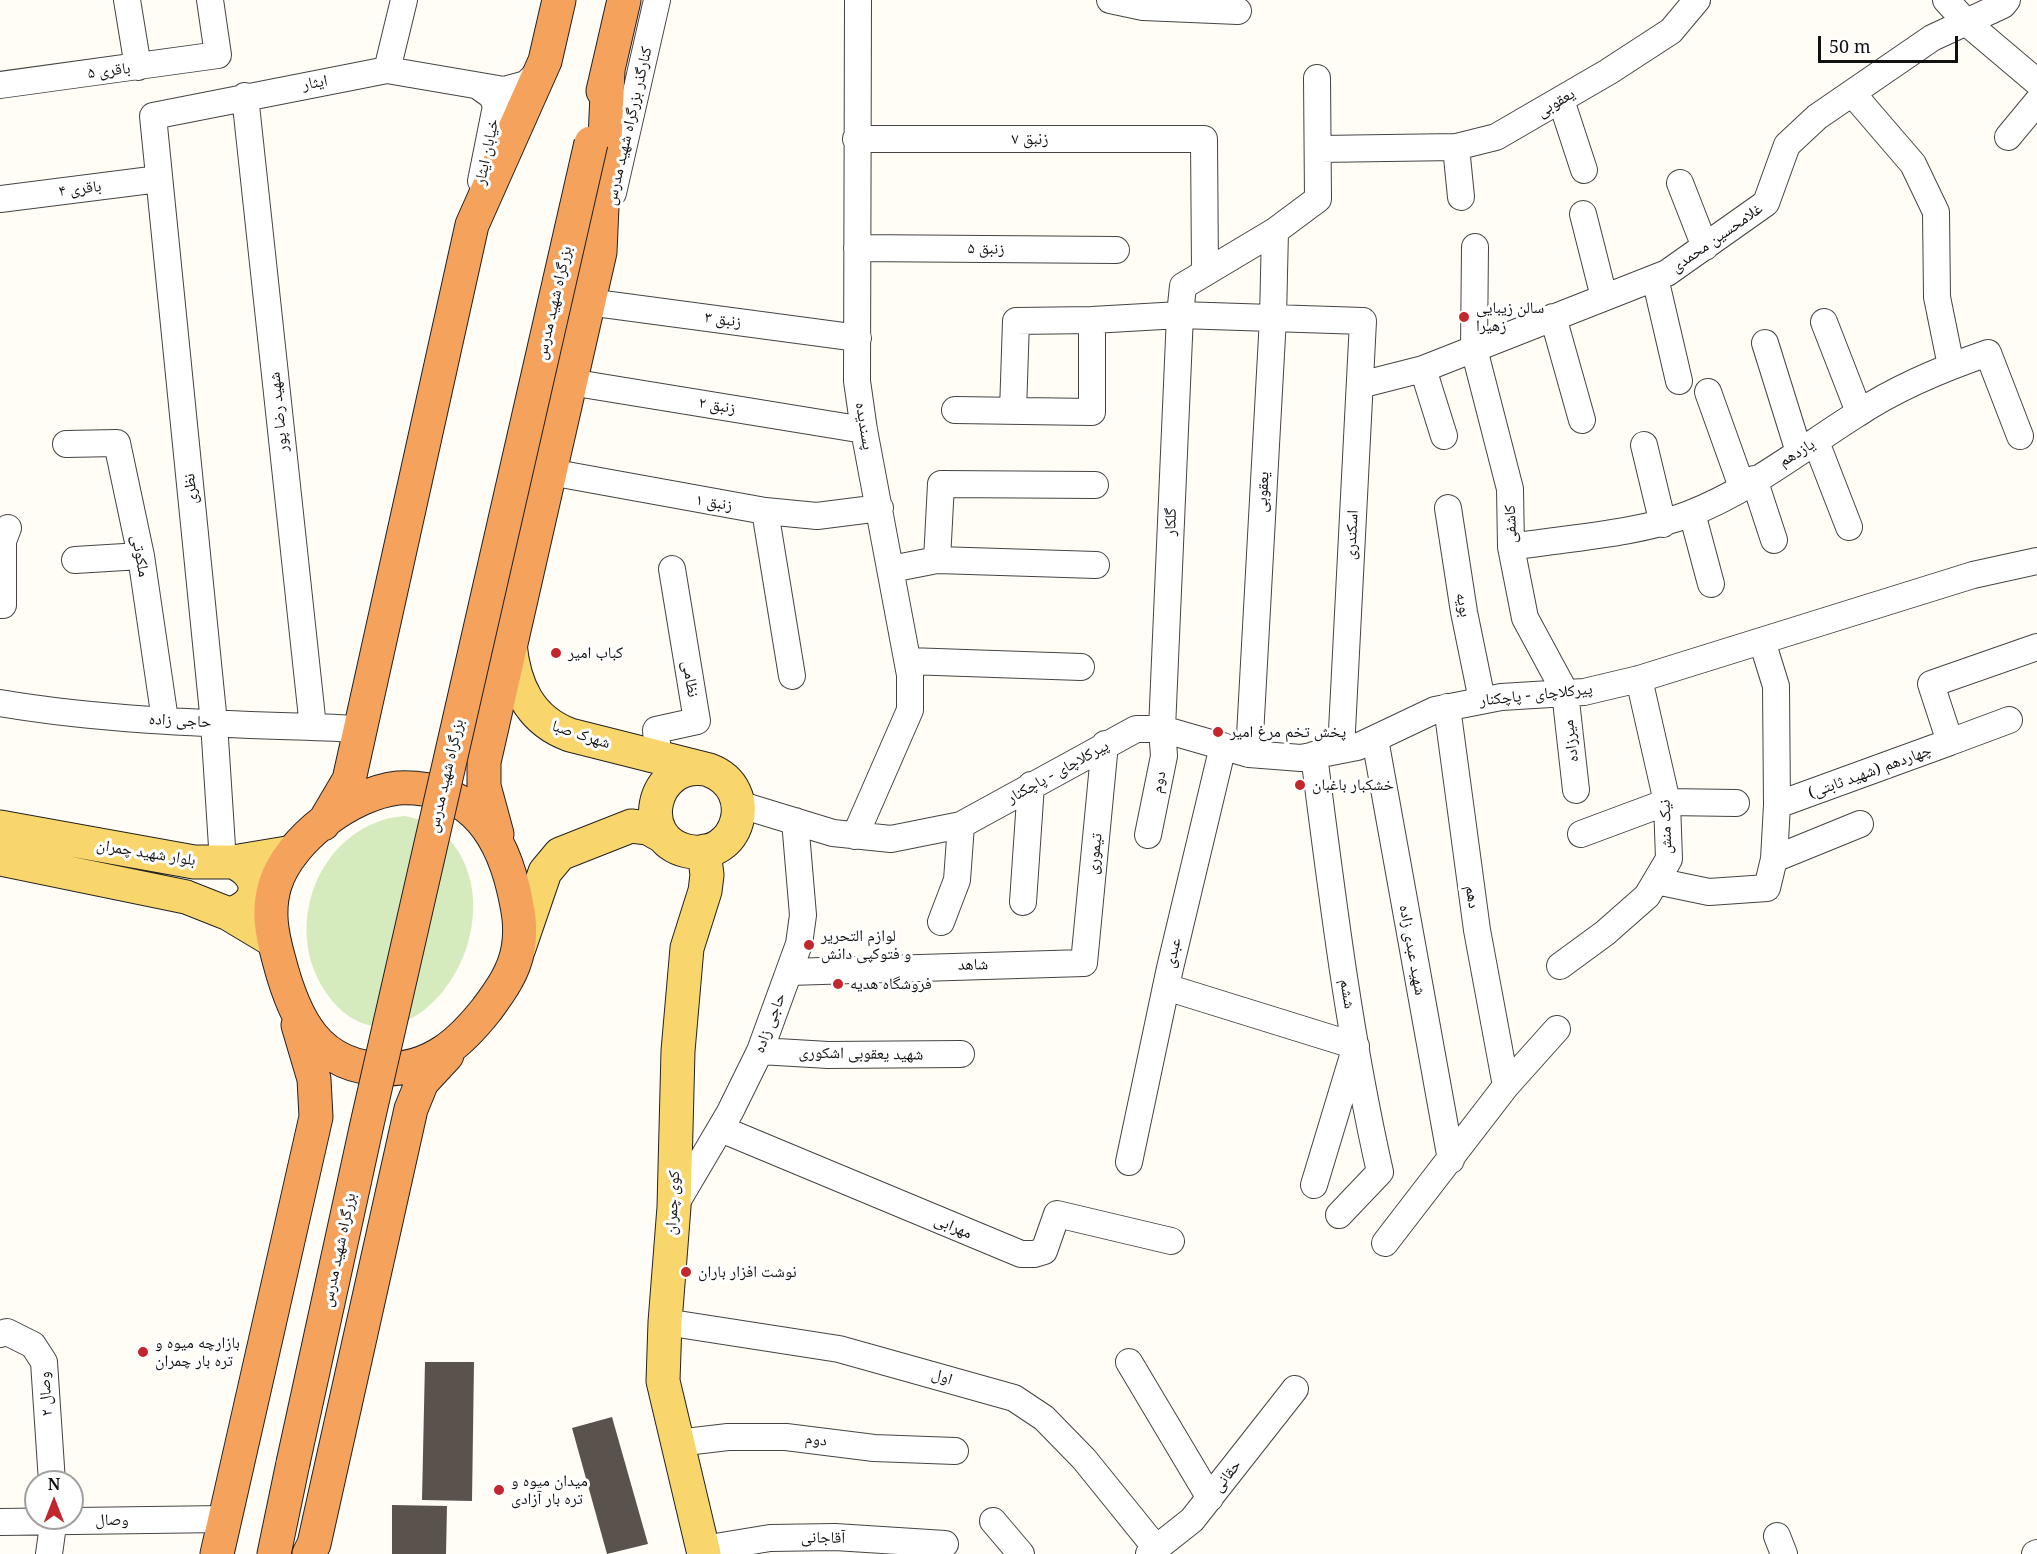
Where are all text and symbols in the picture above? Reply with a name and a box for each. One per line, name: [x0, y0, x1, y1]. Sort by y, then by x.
scale bar: [1821, 24, 1960, 62]
text: 50 m: [1829, 34, 1871, 58]
street label: کنارگذر بزرگراه شهید مدرس: [601, 45, 657, 207]
street label: باقری ۵: [87, 59, 131, 83]
street label: ایثار: [301, 71, 329, 95]
street label: یعقوبی: [1533, 84, 1579, 122]
street label: خیابان ایثار: [471, 117, 503, 187]
street label: زنبق ۷: [1012, 129, 1048, 149]
street label: باقری ۴: [58, 177, 102, 201]
street label: غلامحسین محمدی: [1667, 199, 1767, 277]
street label: زنبق ۵: [967, 239, 1005, 259]
street label: بزرگراه شهید مدرس: [532, 244, 576, 362]
place label: سالن زیبایی زهیرا: [1476, 298, 1544, 336]
street label: زنبق ۳: [703, 308, 743, 332]
marker: سالن زیبایی زهیرا: [1457, 310, 1471, 324]
street label: شهید رضا پور: [265, 371, 293, 453]
street label: زنبق ۲: [697, 394, 737, 418]
street label: پسندیده: [851, 401, 877, 451]
street label: یازدهم: [1775, 435, 1819, 471]
street label: یعقوبی: [1252, 471, 1274, 513]
street label: نظری: [180, 473, 202, 505]
street label: زنبق ۱: [694, 491, 734, 515]
street label: کاشفی: [1501, 504, 1521, 544]
street label: گلکار: [1161, 508, 1181, 536]
street label: اسکندری: [1341, 510, 1363, 560]
street label: ملکوتی: [127, 533, 153, 579]
street label: بویه: [1451, 591, 1475, 619]
place label: کباب امیر: [568, 643, 623, 663]
marker: کباب امیر: [549, 646, 563, 660]
street label: نظامی: [678, 659, 702, 699]
street label: پیرکلاچای - پاچکنار: [1479, 680, 1593, 710]
street label: حاجی زاده: [148, 710, 212, 732]
street label: بزرگراه شهید مدرس: [424, 717, 468, 835]
street label: شهرک صبا: [549, 717, 613, 753]
street label: میرزاده: [1559, 719, 1583, 763]
place label: پخش تخم مرغ امیر: [1230, 722, 1346, 742]
marker: پخش تخم مرغ امیر: [1211, 725, 1225, 739]
street label: پیرکلاچای - پاچکنار: [1004, 736, 1112, 808]
street label: چهاردهم (شهید ثابتی): [1806, 741, 1934, 803]
street label: دوم: [1147, 769, 1171, 795]
place label: خشکبار باغبان: [1312, 775, 1394, 795]
marker: خشکبار باغبان: [1293, 778, 1307, 792]
street label: نیک منش: [1655, 799, 1677, 855]
street label: تیموری: [1083, 832, 1107, 876]
street label: بلوار شهید چمران: [95, 836, 197, 870]
street label: دهم: [1461, 884, 1483, 910]
street label: شهید عبدی زاده: [1395, 903, 1429, 997]
place label: لوازم التحریر و فتوکپی دانش: [821, 926, 911, 964]
street label: عبدی: [1160, 936, 1186, 970]
marker: لوازم التحریر و فتوکپی دانش: [802, 938, 816, 952]
street label: شاهد: [958, 955, 988, 975]
place label: فروشگاه هدیه: [850, 974, 932, 994]
marker: فروشگاه هدیه: [831, 977, 845, 991]
street label: ششم: [1335, 978, 1359, 1010]
street label: حاجی زاده: [750, 990, 790, 1056]
street label: شهید یعقوبی اشکوری: [798, 1043, 924, 1065]
street label: کوی چمران: [662, 1170, 684, 1236]
street label: بزرگراه شهید مدرس: [318, 1191, 360, 1309]
street label: مهرابی: [931, 1211, 975, 1243]
place label: نوشت افزار باران: [698, 1262, 797, 1282]
marker: نوشت افزار باران: [679, 1265, 693, 1279]
place label: بازارچه میوه و تره بار چمران: [155, 1333, 240, 1371]
marker: بازارچه میوه و تره بار چمران: [136, 1345, 150, 1359]
street label: اول: [929, 1365, 955, 1389]
street label: وصال ۲: [35, 1371, 57, 1417]
street label: دوم: [804, 1429, 828, 1451]
street label: حقانی: [1208, 1456, 1246, 1496]
north arrow: [24, 1470, 84, 1530]
place label: میدان میوه و تره بار آزادی: [511, 1471, 588, 1509]
text: N: [48, 1473, 60, 1495]
marker: میدان میوه و تره بار آزادی: [492, 1483, 506, 1497]
street label: وصال: [95, 1510, 129, 1530]
street label: آقاجانی: [801, 1528, 845, 1548]

